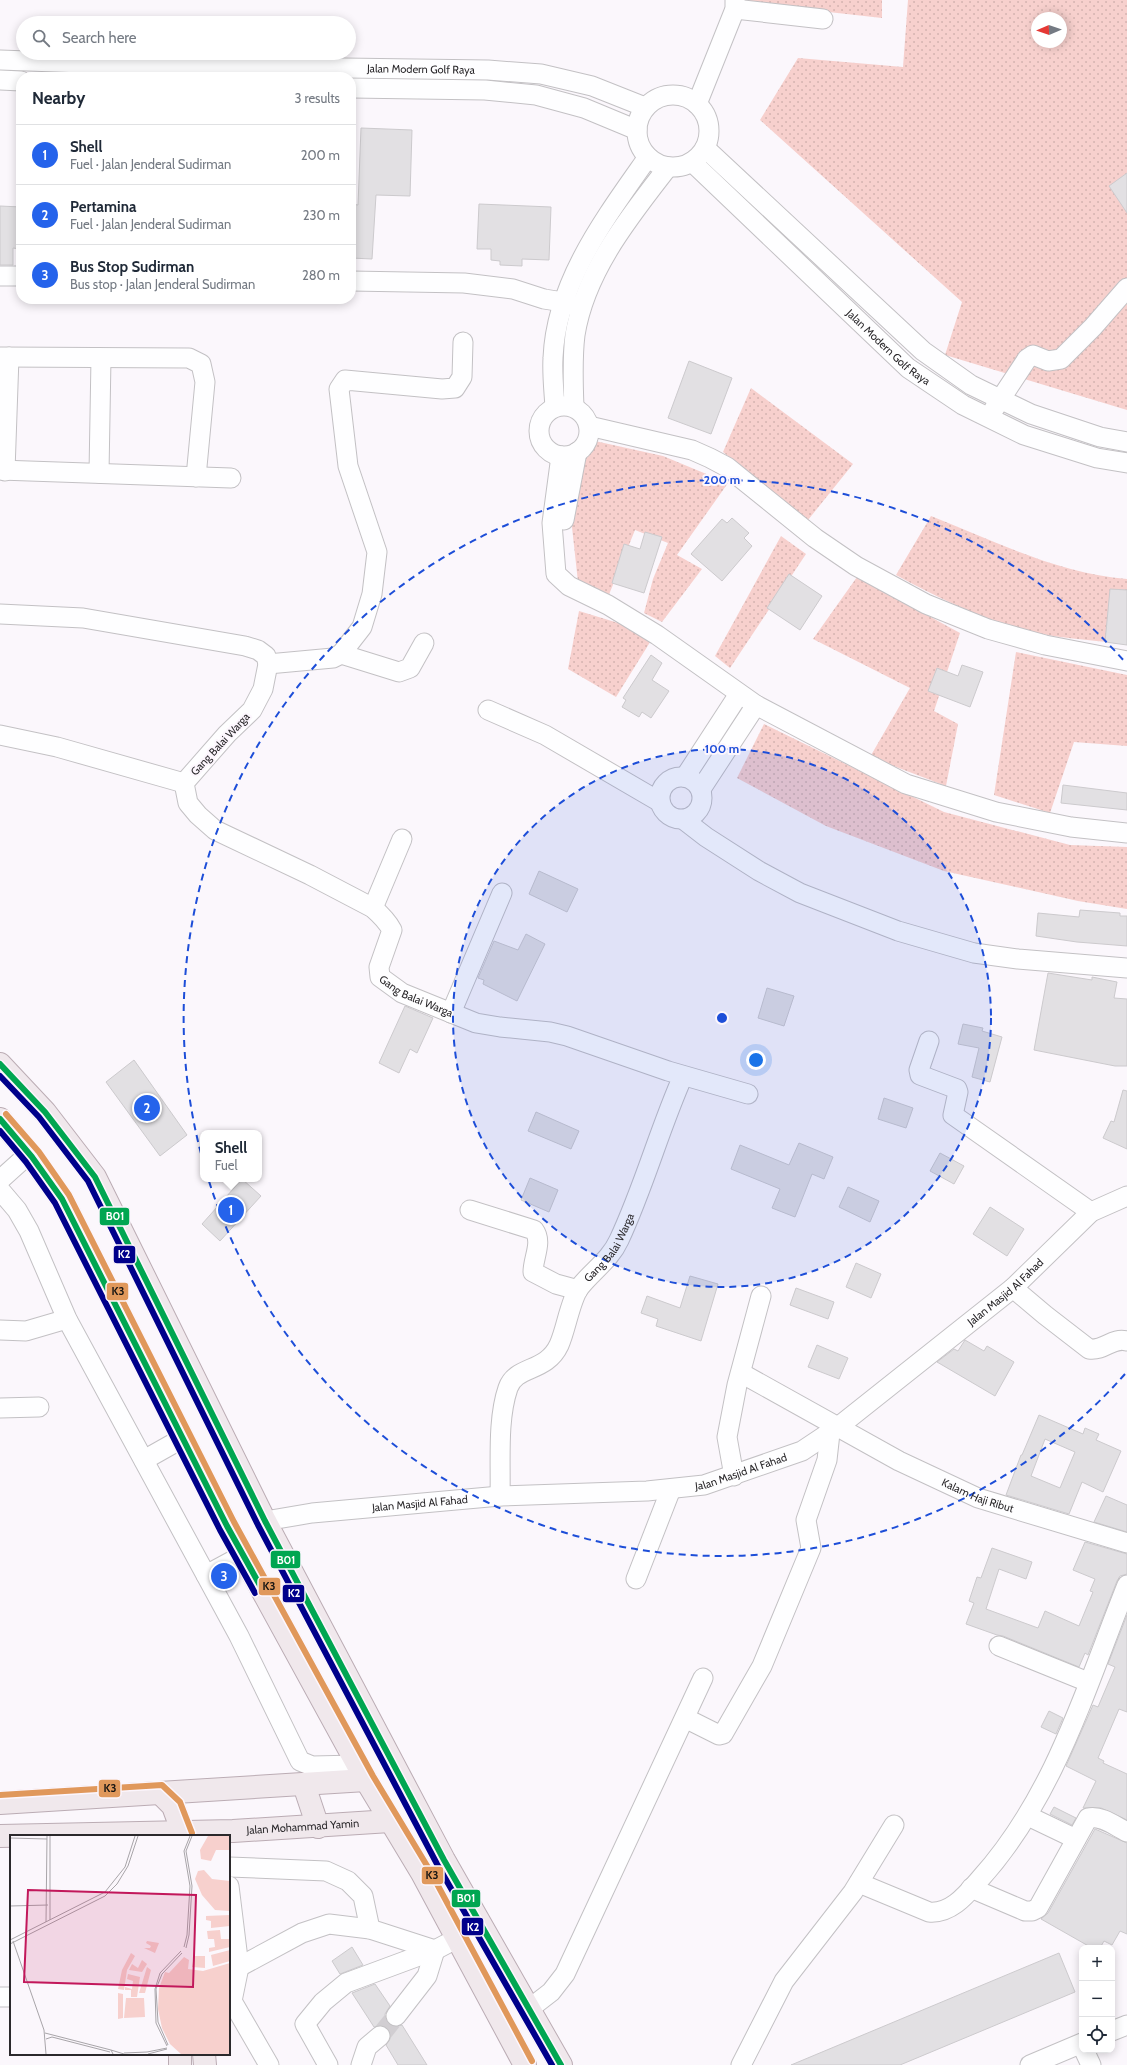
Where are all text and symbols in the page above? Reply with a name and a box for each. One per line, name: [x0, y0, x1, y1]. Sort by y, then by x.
north arrow: [1031, 12, 1067, 48]
search box: [16, 16, 356, 60]
icon: search: [30, 27, 52, 49]
text: Search here: [62, 29, 137, 47]
street label: Jalan Modern Golf Raya: [366, 61, 476, 77]
text: Nearby: [32, 88, 85, 108]
text: 3 results: [294, 90, 340, 106]
text: Shell: [70, 138, 103, 156]
text: 1: [43, 147, 47, 163]
text: 200 m: [301, 147, 340, 163]
text: Fuel · Jalan Jenderal Sudirman: [70, 156, 231, 172]
text: Pertamina: [70, 198, 136, 216]
text: 2: [42, 207, 48, 223]
text: 230 m: [303, 207, 340, 223]
text: Fuel · Jalan Jenderal Sudirman: [70, 216, 231, 232]
text: Bus Stop Sudirman: [70, 258, 194, 276]
text: 3: [41, 267, 49, 283]
text: 280 m: [302, 267, 340, 283]
text: Bus stop · Jalan Jenderal Sudirman: [70, 276, 255, 292]
street label: Jalan Modern Golf Raya: [843, 305, 934, 388]
text: 200 m: [704, 472, 740, 487]
street label: Gang Balai Warga: [187, 709, 253, 778]
text: 100 m: [705, 741, 739, 756]
street label: Gang Balai Warga: [377, 972, 456, 1020]
centre of rings: [715, 1011, 729, 1025]
your location: [746, 1050, 766, 1070]
pin: 2: [134, 1093, 160, 1123]
popup: [200, 1130, 262, 1182]
text: Shell: [215, 1139, 247, 1157]
text: Fuel: [215, 1157, 238, 1173]
pin: 1: [218, 1195, 244, 1225]
line badge: B01: [99, 1207, 130, 1226]
text: B01: [106, 1209, 124, 1223]
street label: Gang Balai Warga: [581, 1210, 637, 1285]
line badge: K2: [113, 1245, 136, 1264]
text: K2: [118, 1247, 131, 1261]
street label: Jalan Masjid Al Fahad: [964, 1255, 1046, 1329]
line badge: K3: [106, 1282, 129, 1301]
text: K3: [112, 1284, 124, 1298]
street label: Jalan Masjid Al Fahad: [693, 1450, 789, 1493]
street label: Kalam Haji Ribut: [940, 1475, 1016, 1515]
street label: Jalan Masjid Al Fahad: [370, 1492, 468, 1515]
line badge: B01: [270, 1550, 301, 1569]
text: B01: [277, 1553, 295, 1567]
pin: 3: [211, 1561, 237, 1591]
line badge: K3: [258, 1577, 281, 1596]
text: K3: [263, 1579, 275, 1593]
line badge: K2: [282, 1584, 305, 1603]
text: K2: [288, 1586, 301, 1600]
line badge: K3: [98, 1779, 121, 1798]
text: K3: [104, 1781, 116, 1795]
street label: Jalan Mohammad Yamin: [245, 1816, 360, 1837]
inset map: [10, 1835, 230, 2055]
line badge: K3: [421, 1866, 444, 1885]
text: K3: [426, 1868, 438, 1882]
line badge: B01: [451, 1889, 481, 1908]
text: B01: [457, 1891, 475, 1905]
line badge: K2: [461, 1917, 484, 1936]
text: K2: [467, 1920, 480, 1934]
map controls: [1079, 1945, 1115, 2053]
button: +: [1079, 1945, 1115, 1981]
button: −: [1079, 1981, 1115, 2017]
button: locate: [1079, 2017, 1115, 2053]

